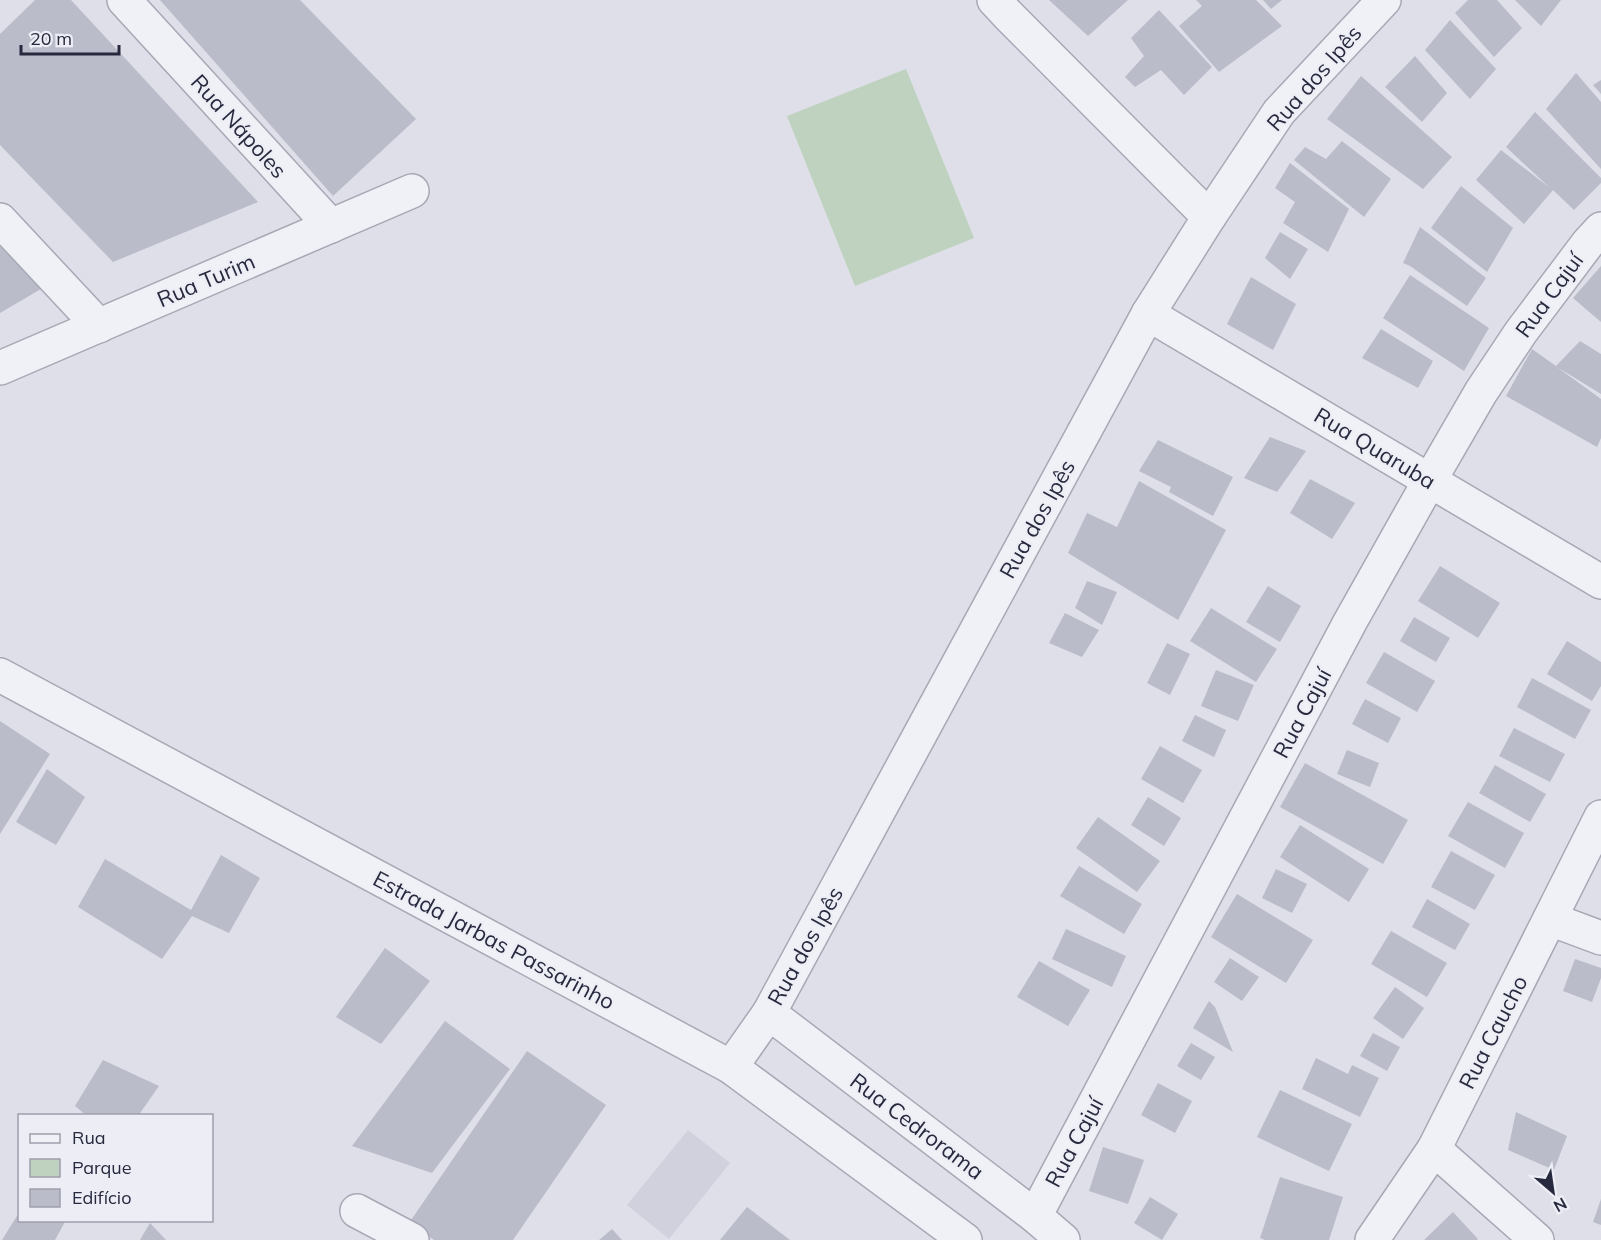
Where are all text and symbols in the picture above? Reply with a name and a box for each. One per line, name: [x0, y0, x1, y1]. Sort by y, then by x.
scale bar: [21, 18, 118, 56]
street label: Rua dos Ipês: [1260, 19, 1368, 137]
text: 20 m: [30, 27, 72, 50]
street label: Rua Nápoles: [185, 68, 293, 184]
street label: Rua Cajuí: [1509, 246, 1590, 343]
street label: Rua Turim: [153, 247, 259, 313]
street label: Rua Quaruba: [1309, 401, 1441, 495]
street label: Rua dos Ipês: [993, 455, 1081, 583]
street label: Rua Cajuí: [1267, 662, 1338, 763]
street label: Estrada Jarbas Passarinho: [368, 864, 620, 1016]
street label: Rua dos Ipês: [761, 882, 849, 1010]
street label: Rua Caucho: [1452, 970, 1534, 1094]
street label: Rua Cedrorama: [845, 1067, 989, 1185]
street label: Rua Cajuí: [1039, 1091, 1110, 1192]
legend: [18, 1114, 213, 1222]
text: Rua: [72, 1126, 106, 1149]
text: Parque: [72, 1156, 131, 1179]
north arrow: [1523, 1162, 1583, 1222]
text: Edifício: [72, 1186, 131, 1209]
text: N: [1550, 1193, 1570, 1217]

